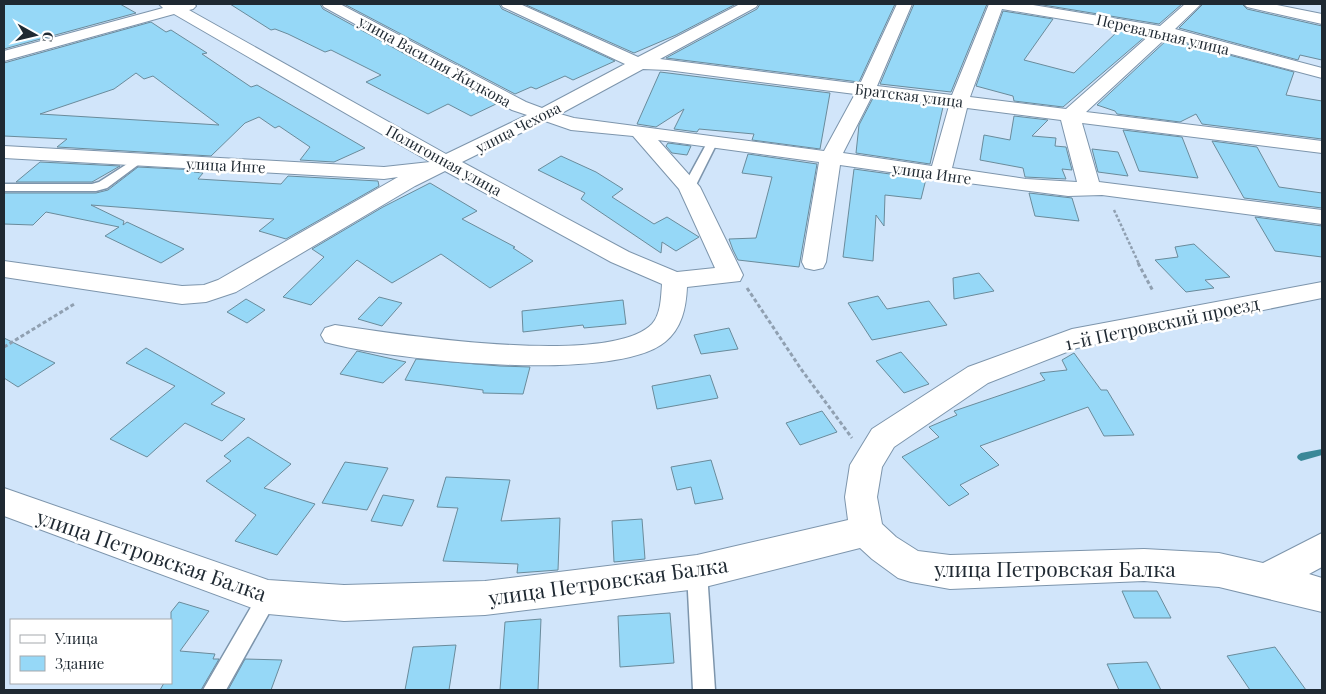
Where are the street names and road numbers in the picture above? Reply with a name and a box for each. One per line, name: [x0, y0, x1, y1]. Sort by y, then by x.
street label: Перевальная улица: [1095, 9, 1232, 59]
street label: улица Василия Жидкова: [354, 10, 515, 112]
street label: Братская улица: [854, 78, 965, 112]
street label: улица Чехова: [471, 97, 564, 157]
street label: Полигонная улица: [383, 120, 506, 200]
street label: улица Инге: [185, 153, 266, 177]
street label: улица Инге: [890, 157, 973, 188]
street label: 1-й Петровский проезд: [1063, 291, 1262, 355]
street label: улица Петровская Балка: [32, 501, 271, 607]
street label: улица Петровская Балка: [486, 549, 730, 611]
street label: улица Петровская Балка: [933, 554, 1176, 582]

